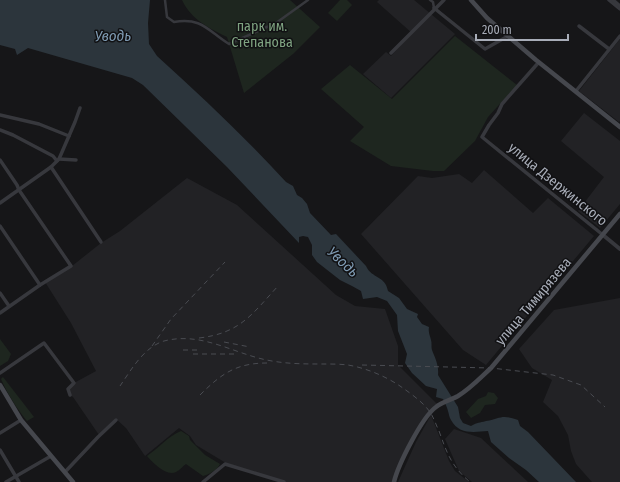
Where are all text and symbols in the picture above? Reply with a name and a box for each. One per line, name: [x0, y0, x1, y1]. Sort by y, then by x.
scale bar: [476, 16, 568, 42]
park label: парк им. Степанова: [231, 18, 293, 51]
text: 200 m: [482, 23, 512, 37]
water label: Уводь: [95, 27, 131, 45]
street label: улица Дзержинского: [505, 139, 611, 230]
water label: Уводь: [324, 243, 363, 281]
street label: улица Тимирязева: [492, 254, 575, 349]

